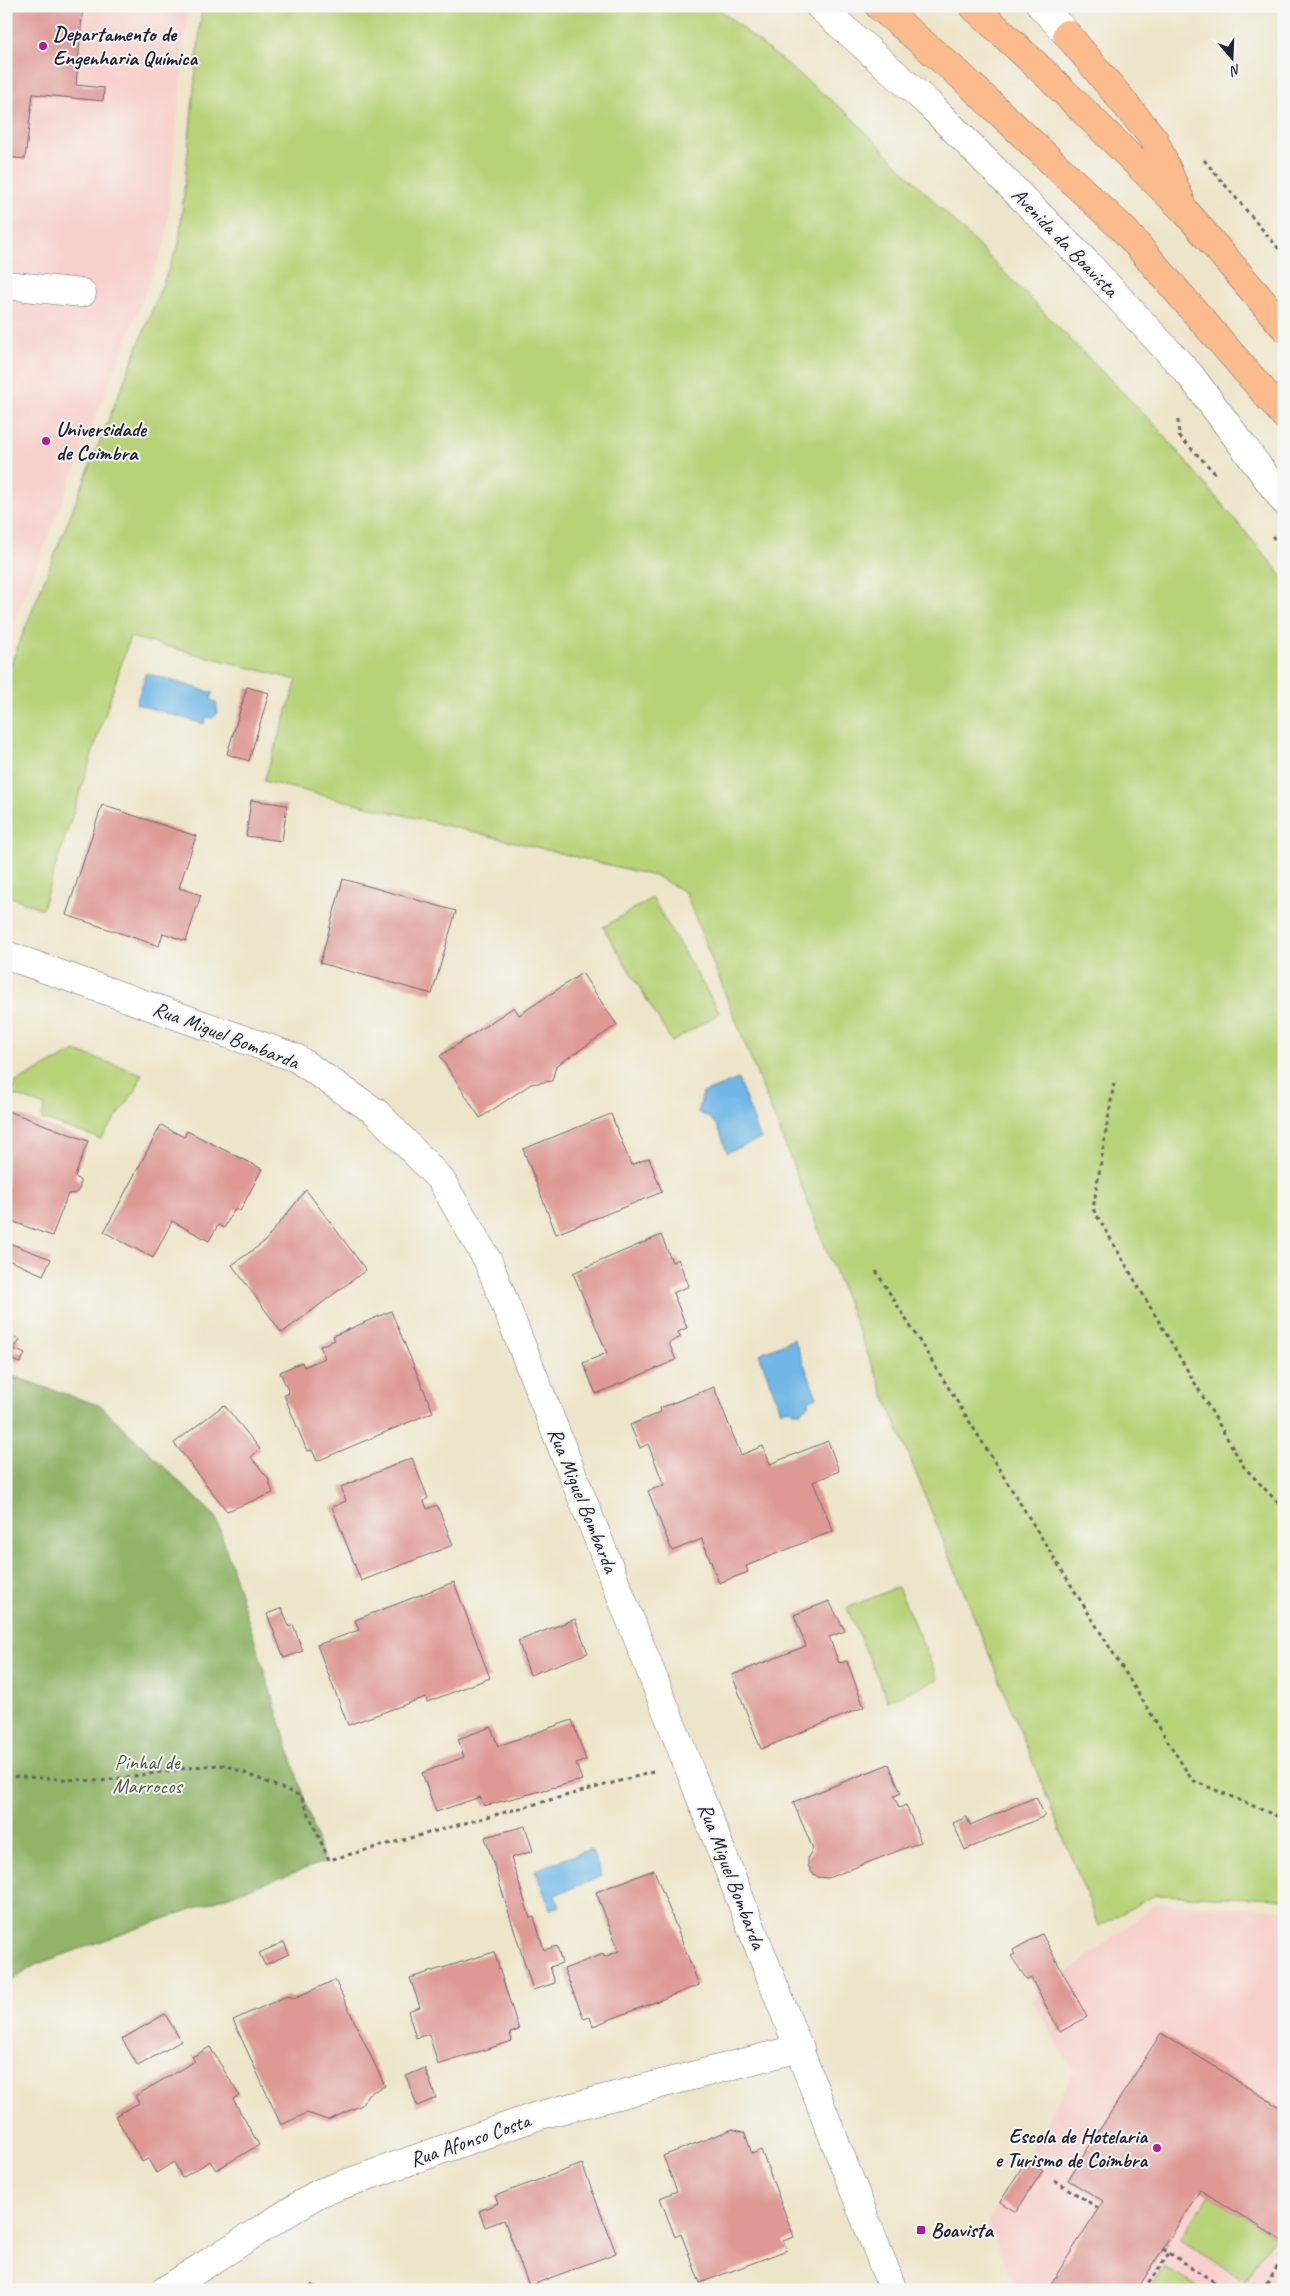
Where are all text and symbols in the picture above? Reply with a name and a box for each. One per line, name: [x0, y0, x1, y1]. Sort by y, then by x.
place label: Departamento de Engenharia Química: [53, 21, 198, 71]
north arrow: [1208, 32, 1258, 82]
marker: Departamento de Engenharia Química: [37, 40, 49, 52]
text: N: [1227, 60, 1243, 80]
street label: Avenida da Boavista: [1006, 182, 1125, 303]
place label: Universidade de Coimbra: [56, 416, 148, 466]
marker: Universidade de Coimbra: [40, 435, 52, 447]
street label: Rua Miguel Bombarda: [149, 995, 304, 1075]
street label: Rua Miguel Bombarda: [542, 1424, 625, 1578]
park label: Pinhal de Marrocos: [112, 1749, 183, 1799]
street label: Rua Miguel Bombarda: [692, 1799, 772, 1954]
street label: Rua Afonso Costa: [407, 2107, 536, 2173]
place label: Escola de Hotelaria e Turismo de Coimbra: [995, 2123, 1148, 2173]
marker: Escola de Hotelaria e Turismo de Coimbra: [1151, 2142, 1163, 2154]
place label: Boavista: [931, 2217, 995, 2243]
marker: Boavista: [915, 2224, 927, 2236]

